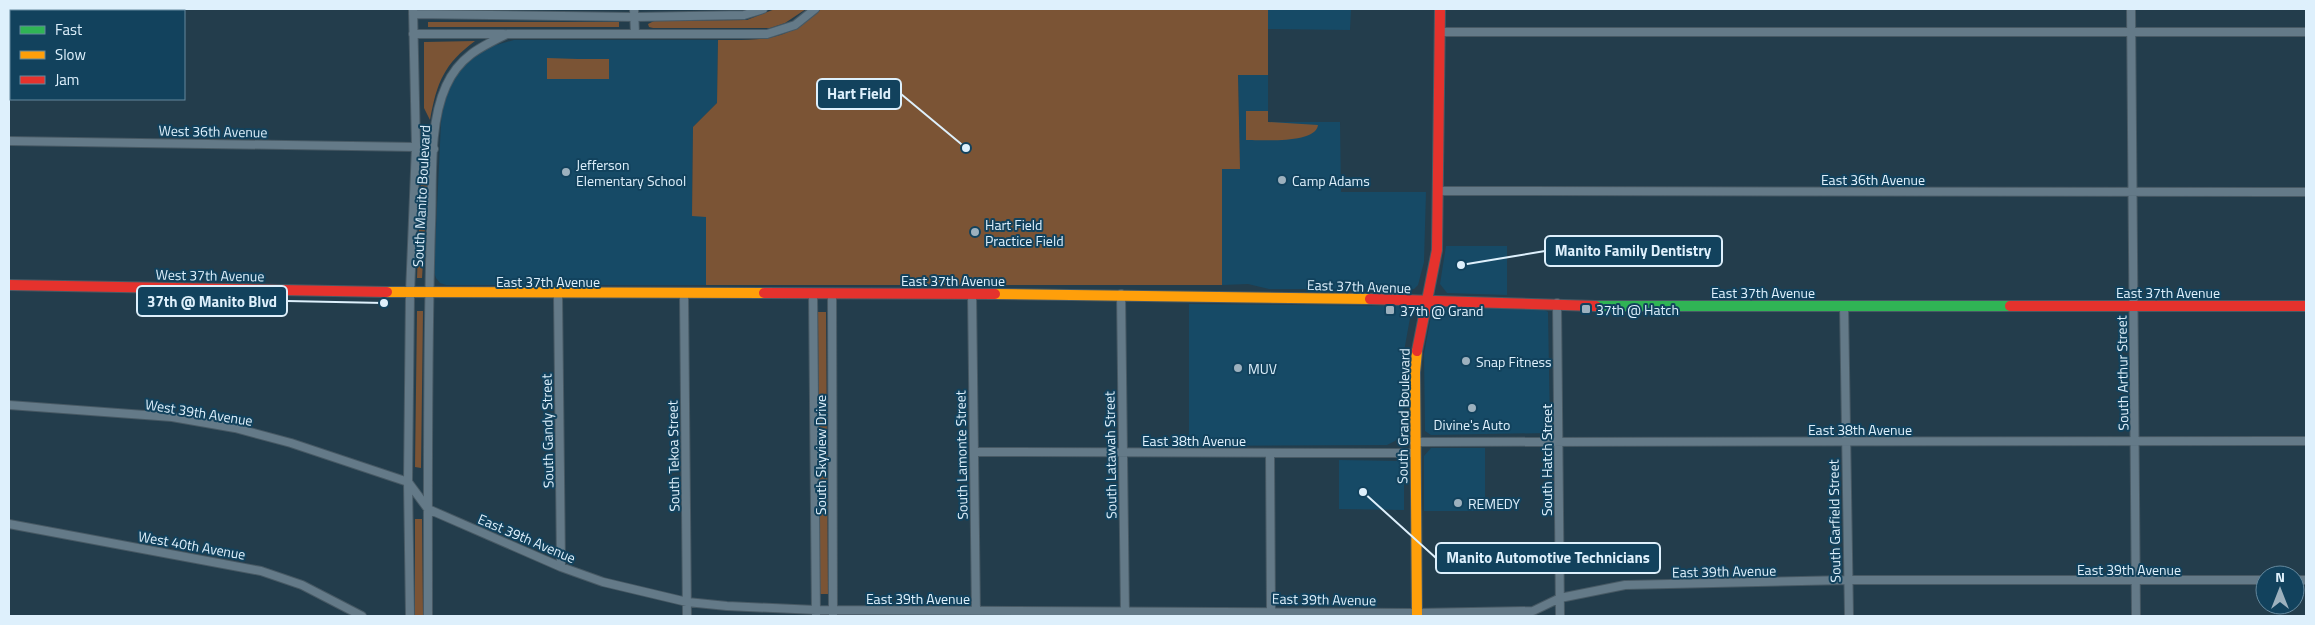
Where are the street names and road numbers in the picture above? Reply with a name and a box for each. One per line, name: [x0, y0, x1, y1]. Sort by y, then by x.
street label: West 36th Avenue: [158, 120, 268, 142]
street label: South Manito Boulevard: [407, 125, 435, 267]
street label: East 36th Avenue: [1821, 169, 1925, 190]
street label: West 37th Avenue: [155, 264, 265, 286]
street label: East 37th Avenue: [901, 270, 1005, 291]
street label: East 37th Avenue: [496, 271, 600, 292]
street label: East 37th Avenue: [1307, 274, 1411, 298]
street label: East 37th Avenue: [1711, 282, 1815, 303]
street label: East 37th Avenue: [2116, 282, 2220, 303]
street label: South Arthur Street: [2110, 315, 2134, 431]
street label: South Grand Boulevard: [1391, 348, 1415, 484]
street label: South Gandy Street: [536, 374, 558, 488]
street label: South Lamonte Street: [949, 390, 973, 520]
street label: South Latawah Street: [1098, 391, 1122, 519]
street label: West 39th Avenue: [144, 393, 254, 431]
street label: South Skyview Drive: [810, 395, 831, 515]
street label: South Tekoa Street: [662, 400, 684, 512]
street label: South Hatch Street: [1536, 404, 1557, 516]
street label: East 38th Avenue: [1808, 419, 1912, 440]
street label: East 38th Avenue: [1142, 430, 1246, 451]
street label: South Garfield Street: [1822, 459, 1846, 583]
street label: East 39th Avenue: [475, 508, 579, 568]
street label: West 40th Avenue: [137, 525, 247, 565]
street label: East 39th Avenue: [2077, 559, 2181, 580]
street label: East 39th Avenue: [1672, 560, 1776, 582]
street label: East 39th Avenue: [866, 588, 970, 609]
street label: East 39th Avenue: [1272, 588, 1376, 610]

